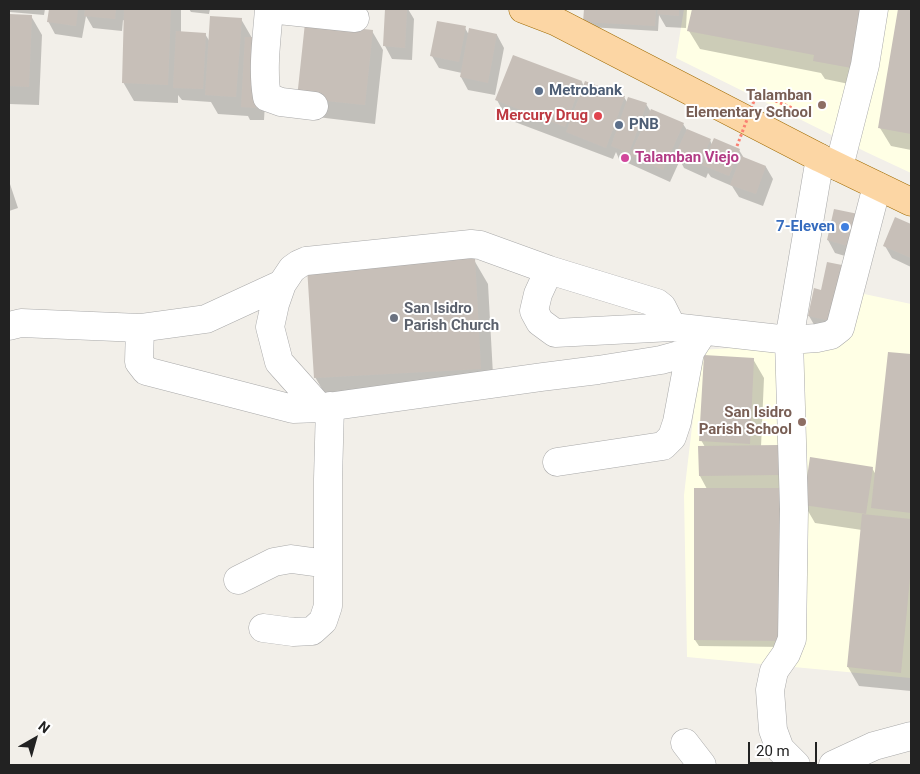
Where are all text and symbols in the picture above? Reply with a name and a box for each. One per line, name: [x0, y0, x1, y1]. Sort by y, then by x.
place label: Metrobank: [549, 82, 622, 100]
marker: Metrobank: [533, 85, 545, 97]
place label: Talamban Elementary School: [686, 87, 812, 122]
marker: Talamban Elementary School: [816, 99, 828, 111]
place label: Mercury Drug: [496, 107, 588, 125]
marker: Mercury Drug: [592, 110, 604, 122]
place label: PNB: [629, 116, 659, 134]
marker: PNB: [613, 119, 625, 131]
place label: Talamban Viejo: [635, 149, 739, 167]
marker: Talamban Viejo: [619, 152, 631, 164]
place label: 7-Eleven: [776, 218, 835, 236]
marker: 7-Eleven: [839, 221, 851, 233]
place label: San Isidro Parish Church: [404, 300, 499, 335]
marker: San Isidro Parish Church: [388, 312, 400, 324]
place label: San Isidro Parish School: [699, 404, 792, 439]
marker: San Isidro Parish School: [796, 416, 808, 428]
north arrow: [10, 714, 60, 764]
text: N: [35, 718, 53, 737]
scale bar: [750, 732, 819, 764]
text: 20 m: [756, 742, 790, 760]

